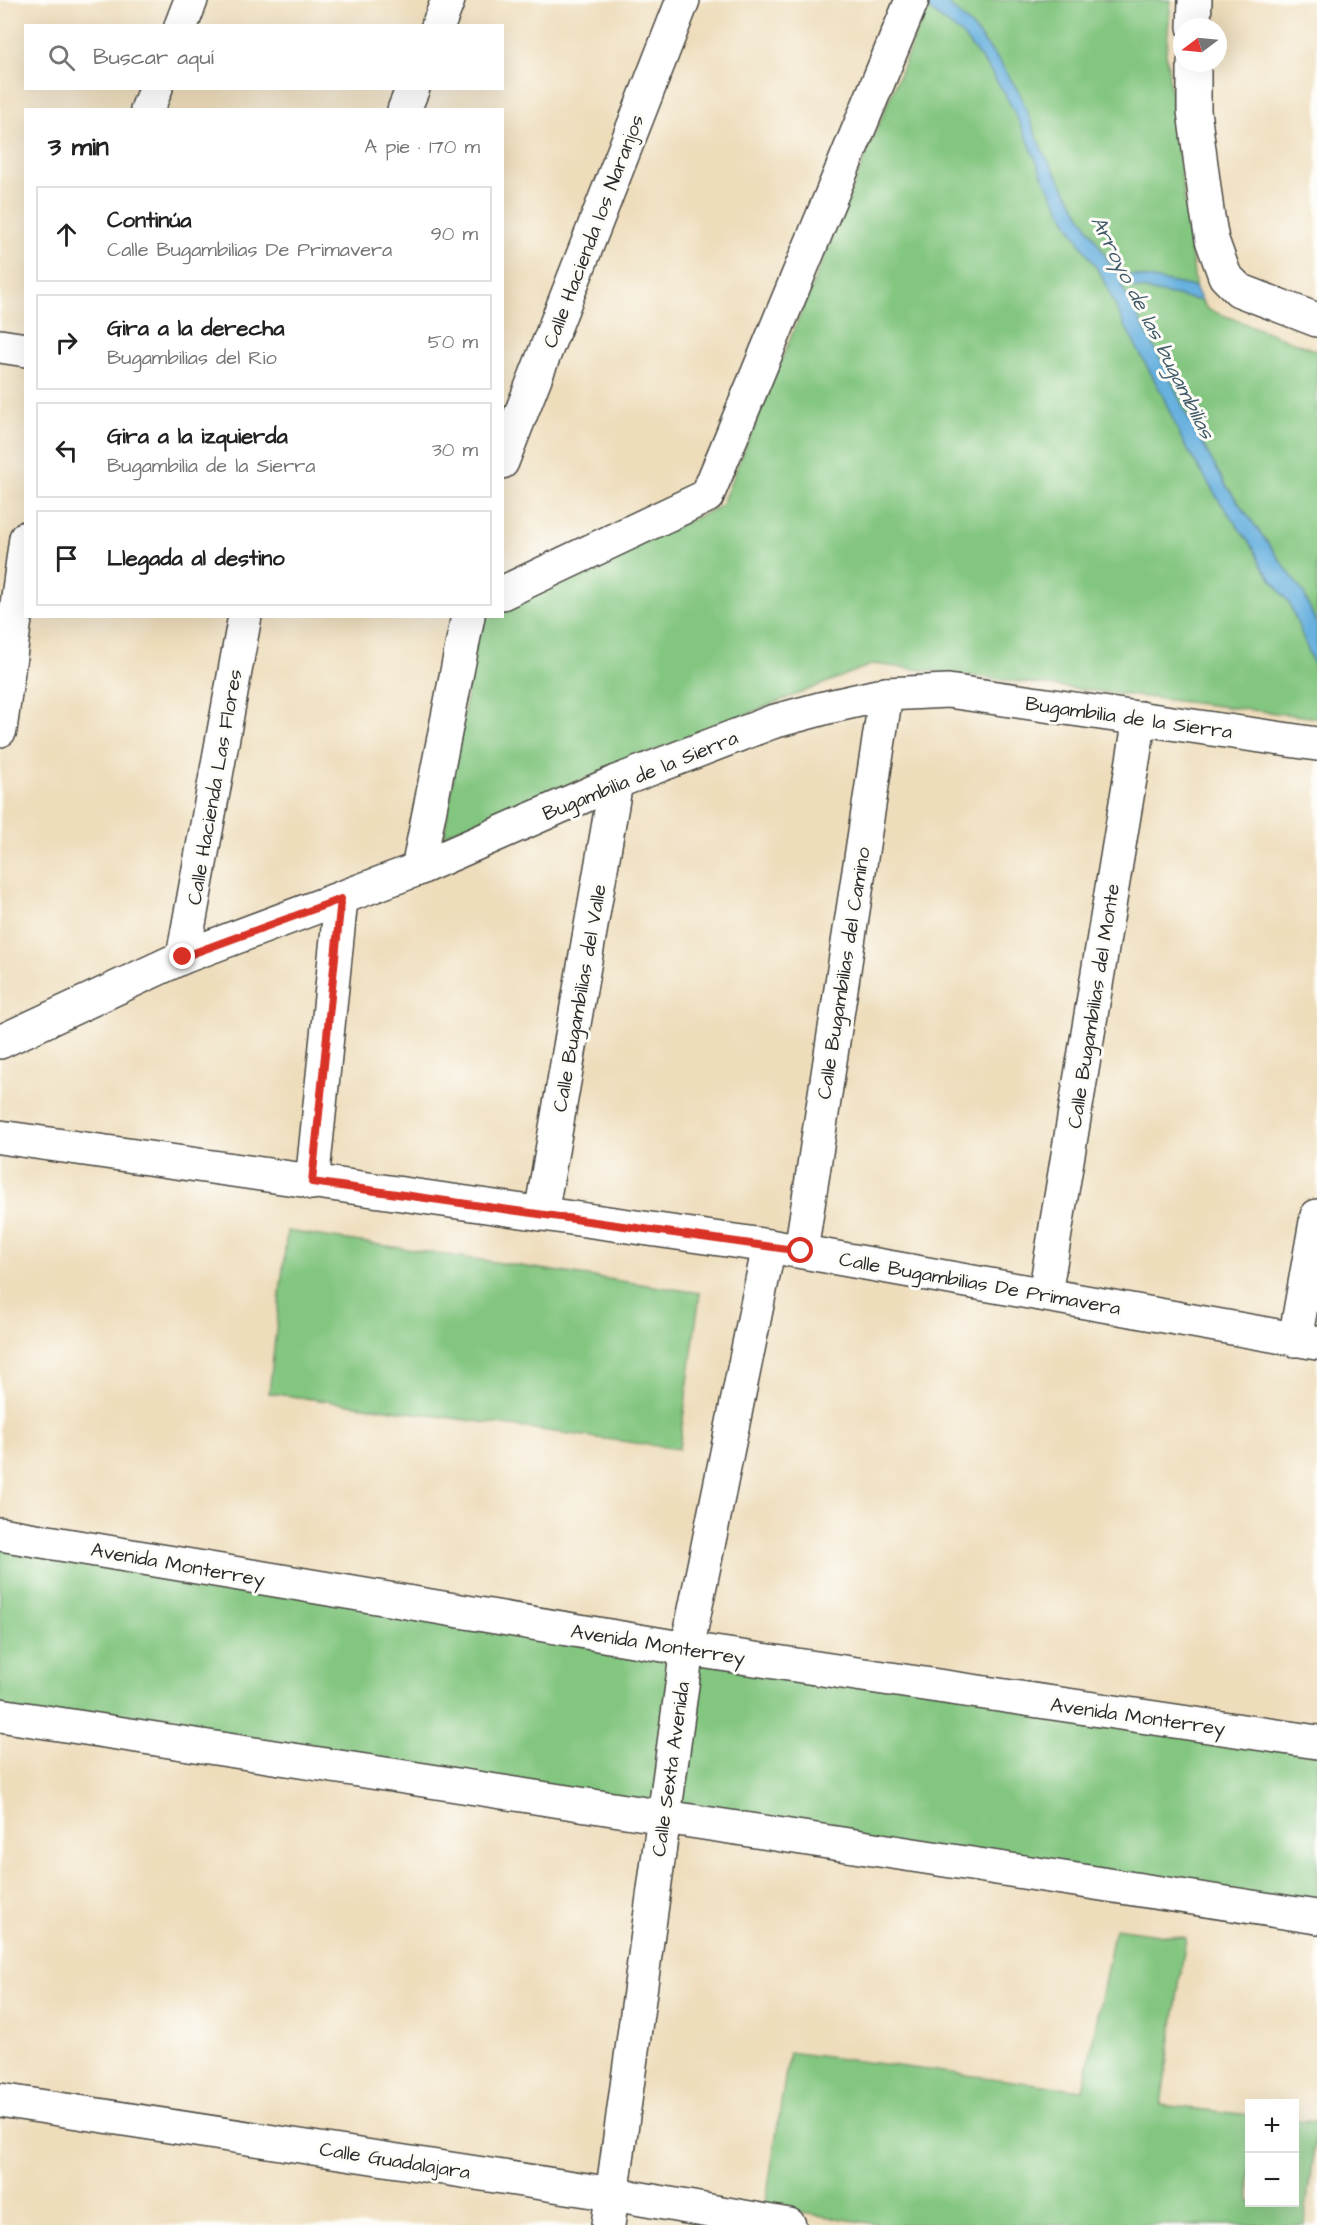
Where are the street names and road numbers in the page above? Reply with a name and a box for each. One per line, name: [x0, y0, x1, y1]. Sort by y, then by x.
street label: Calle Hacienda los Naranjos: [536, 111, 651, 352]
street label: Calle Hacienda Las Flores: [180, 667, 250, 907]
street label: Bugambilia de la Sierra: [1024, 690, 1234, 747]
street label: Bugambilia de la Sierra: [539, 724, 743, 829]
street label: Calle Bugambilias del Camino: [810, 845, 879, 1101]
street label: Calle Bugambilias del Valle: [546, 882, 615, 1114]
street label: Calle Bugambilias del Monte: [1061, 882, 1128, 1131]
street label: Calle Bugambilias De Primavera: [837, 1245, 1123, 1324]
street label: Avenida Monterrey: [89, 1536, 267, 1595]
street label: Avenida Monterrey: [569, 1617, 747, 1674]
street label: Calle Sexta Avenida: [645, 1680, 697, 1858]
street label: Avenida Monterrey: [1049, 1691, 1227, 1744]
street label: Calle Guadalajara: [317, 2135, 472, 2187]

